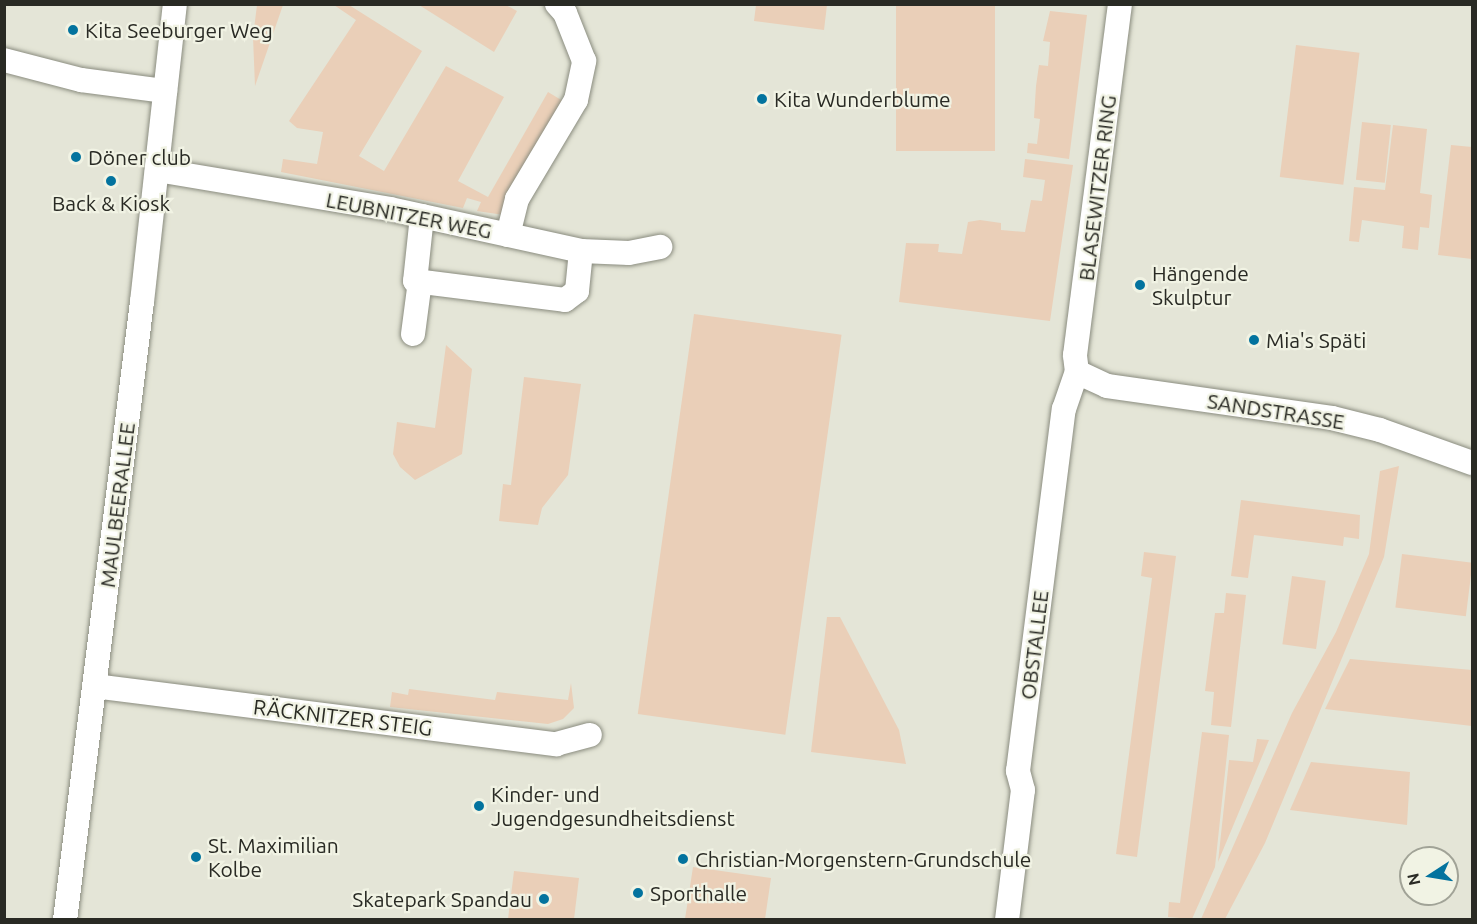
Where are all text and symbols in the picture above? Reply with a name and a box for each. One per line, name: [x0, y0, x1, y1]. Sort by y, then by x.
place label: Kita Seeburger Weg: [85, 17, 273, 43]
marker: Kita Seeburger Weg: [66, 23, 80, 37]
place label: Kita Wunderblume: [774, 86, 951, 112]
marker: Kita Wunderblume: [755, 92, 769, 106]
street label: BLASEWITZER RING: [1073, 94, 1121, 282]
place label: Döner club: [88, 144, 191, 170]
marker: Döner club: [69, 150, 83, 164]
marker: Back & Kiosk: [104, 174, 118, 188]
street label: LEUBNITZER WEG: [324, 187, 494, 243]
place label: Back & Kiosk: [52, 190, 170, 216]
place label: Hängende Skulptur: [1152, 260, 1249, 310]
marker: Hängende Skulptur: [1133, 278, 1147, 292]
place label: Mia's Späti: [1266, 327, 1366, 353]
marker: Mia's Späti: [1247, 333, 1261, 347]
street label: SANDSTRASSE: [1206, 388, 1346, 434]
street label: MAULBEERALLEE: [94, 421, 140, 589]
street label: OBSTALLEE: [1015, 589, 1053, 701]
street label: RÄCKNITZER STEIG: [252, 694, 434, 740]
place label: Kinder- und Jugendgesundheitsdienst: [491, 781, 735, 831]
marker: Kinder- und Jugendgesundheitsdienst: [472, 799, 486, 813]
place label: St. Maximilian Kolbe: [208, 832, 339, 882]
place label: Christian-Morgenstern-Grundschule: [695, 846, 1031, 872]
north arrow: [1399, 846, 1459, 906]
marker: St. Maximilian Kolbe: [189, 850, 203, 864]
marker: Christian-Morgenstern-Grundschule: [676, 852, 690, 866]
text: N: [1403, 872, 1423, 887]
place label: Sporthalle: [650, 880, 747, 906]
place label: Skatepark Spandau: [352, 886, 532, 912]
marker: Sporthalle: [631, 886, 645, 900]
marker: Skatepark Spandau: [537, 892, 551, 906]

